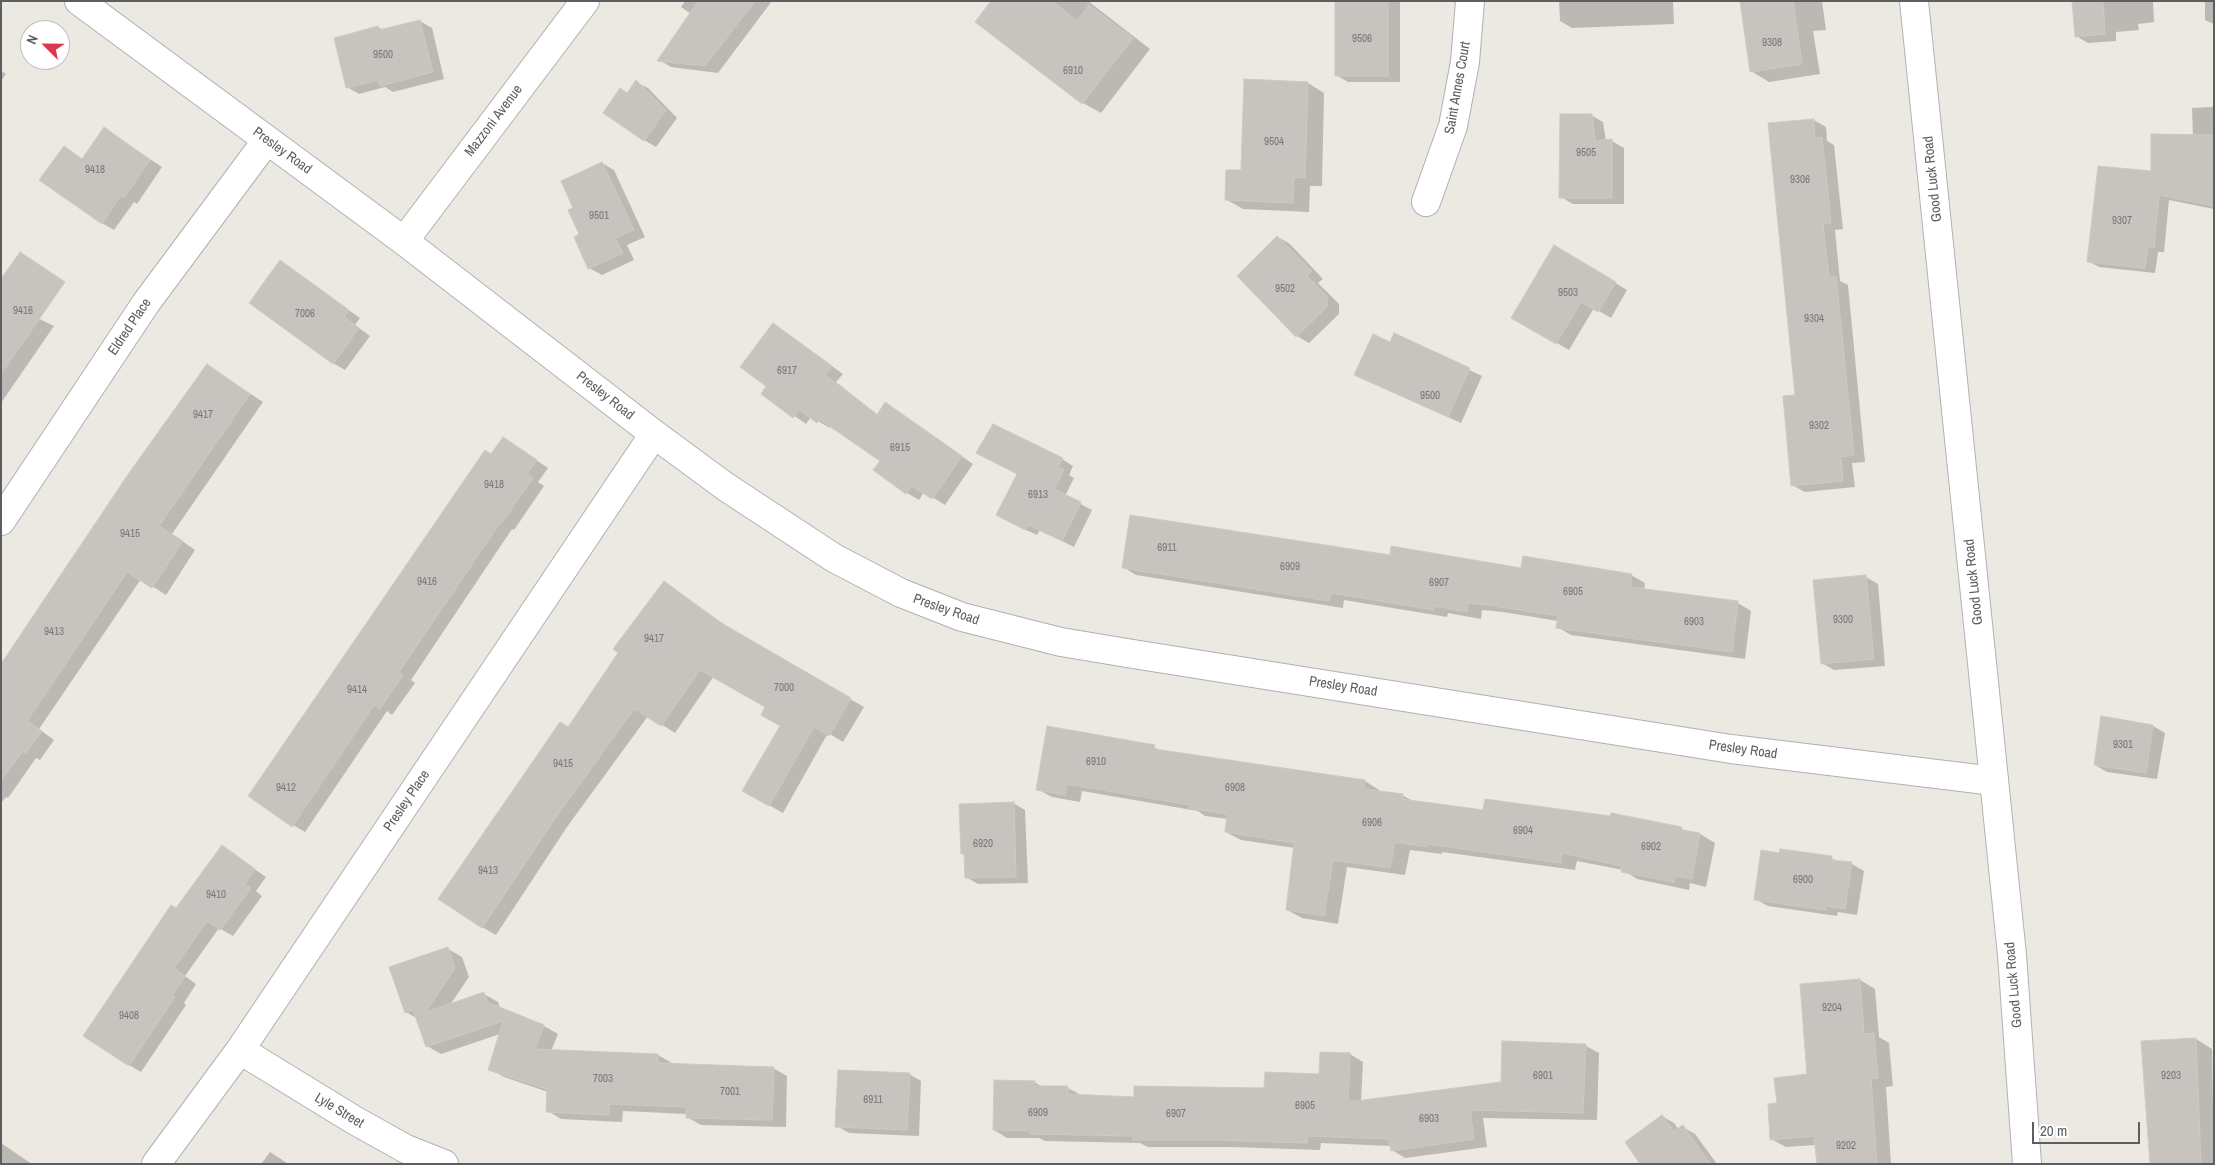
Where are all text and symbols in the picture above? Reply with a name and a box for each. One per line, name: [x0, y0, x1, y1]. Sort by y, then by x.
north arrow: [20, 20, 70, 70]
text: N: [22, 32, 42, 47]
house number: 9506: [1352, 32, 1372, 46]
house number: 9308: [1762, 36, 1782, 50]
street label: Saint Annes Court: [1442, 40, 1474, 136]
house number: 9500: [373, 48, 393, 62]
house number: 6910: [1063, 64, 1083, 78]
street label: Mazzoni Avenue: [462, 82, 526, 160]
street label: Presley Road: [249, 124, 315, 178]
house number: 9504: [1264, 135, 1284, 149]
street label: Good Luck Road: [1920, 135, 1946, 223]
house number: 9505: [1576, 146, 1596, 160]
house number: 9418: [85, 163, 105, 177]
house number: 9306: [1790, 173, 1810, 187]
house number: 9501: [589, 209, 609, 223]
house number: 9307: [2112, 214, 2132, 228]
house number: 9502: [1275, 282, 1295, 296]
house number: 9503: [1558, 286, 1578, 300]
street label: Eldred Place: [105, 295, 155, 359]
house number: 9416: [13, 304, 33, 318]
house number: 7006: [295, 307, 315, 321]
house number: 9304: [1804, 312, 1824, 326]
house number: 6917: [777, 364, 797, 378]
street label: Presley Road: [573, 368, 637, 424]
house number: 9500: [1420, 389, 1440, 403]
house number: 9417: [193, 408, 213, 422]
house number: 9302: [1809, 419, 1829, 433]
house number: 6915: [890, 441, 910, 455]
house number: 9418: [484, 478, 504, 492]
house number: 6913: [1028, 488, 1048, 502]
house number: 9415: [120, 527, 140, 541]
street label: Good Luck Road: [1961, 538, 1987, 626]
house number: 6911: [1157, 541, 1177, 555]
house number: 6909: [1280, 560, 1300, 574]
house number: 9416: [417, 575, 437, 589]
house number: 6907: [1429, 576, 1449, 590]
house number: 6905: [1563, 585, 1583, 599]
street label: Presley Road: [911, 591, 981, 629]
house number: 9300: [1833, 613, 1853, 627]
house number: 6903: [1684, 615, 1704, 629]
house number: 9413: [44, 625, 64, 639]
house number: 9417: [644, 632, 664, 646]
street label: Presley Road: [1308, 673, 1378, 701]
house number: 7000: [774, 681, 794, 695]
house number: 9414: [347, 683, 367, 697]
street label: Presley Road: [1708, 737, 1778, 763]
house number: 9301: [2113, 738, 2133, 752]
house number: 6910: [1086, 755, 1106, 769]
house number: 9415: [553, 757, 573, 771]
street label: Presley Place: [380, 767, 434, 835]
house number: 9412: [276, 781, 296, 795]
house number: 6908: [1225, 781, 1245, 795]
house number: 6906: [1362, 816, 1382, 830]
house number: 6904: [1513, 824, 1533, 838]
house number: 6920: [973, 837, 993, 851]
house number: 6902: [1641, 840, 1661, 854]
house number: 9413: [478, 864, 498, 878]
house number: 6900: [1793, 873, 1813, 887]
house number: 9410: [206, 888, 226, 902]
street label: Good Luck Road: [2002, 941, 2026, 1029]
house number: 9204: [1822, 1001, 1842, 1015]
house number: 9408: [119, 1009, 139, 1023]
house number: 6901: [1533, 1069, 1553, 1083]
house number: 9203: [2161, 1069, 2181, 1083]
house number: 7003: [593, 1072, 613, 1086]
house number: 7001: [720, 1085, 740, 1099]
street label: Lyle Street: [311, 1090, 367, 1132]
house number: 6911: [863, 1093, 883, 1107]
house number: 6905: [1295, 1099, 1315, 1113]
house number: 6909: [1028, 1106, 1048, 1120]
house number: 6907: [1166, 1107, 1186, 1121]
house number: 6903: [1419, 1112, 1439, 1126]
scale bar: [2035, 1112, 2142, 1144]
text: 20 m: [2040, 1120, 2067, 1141]
house number: 9202: [1836, 1139, 1856, 1153]

